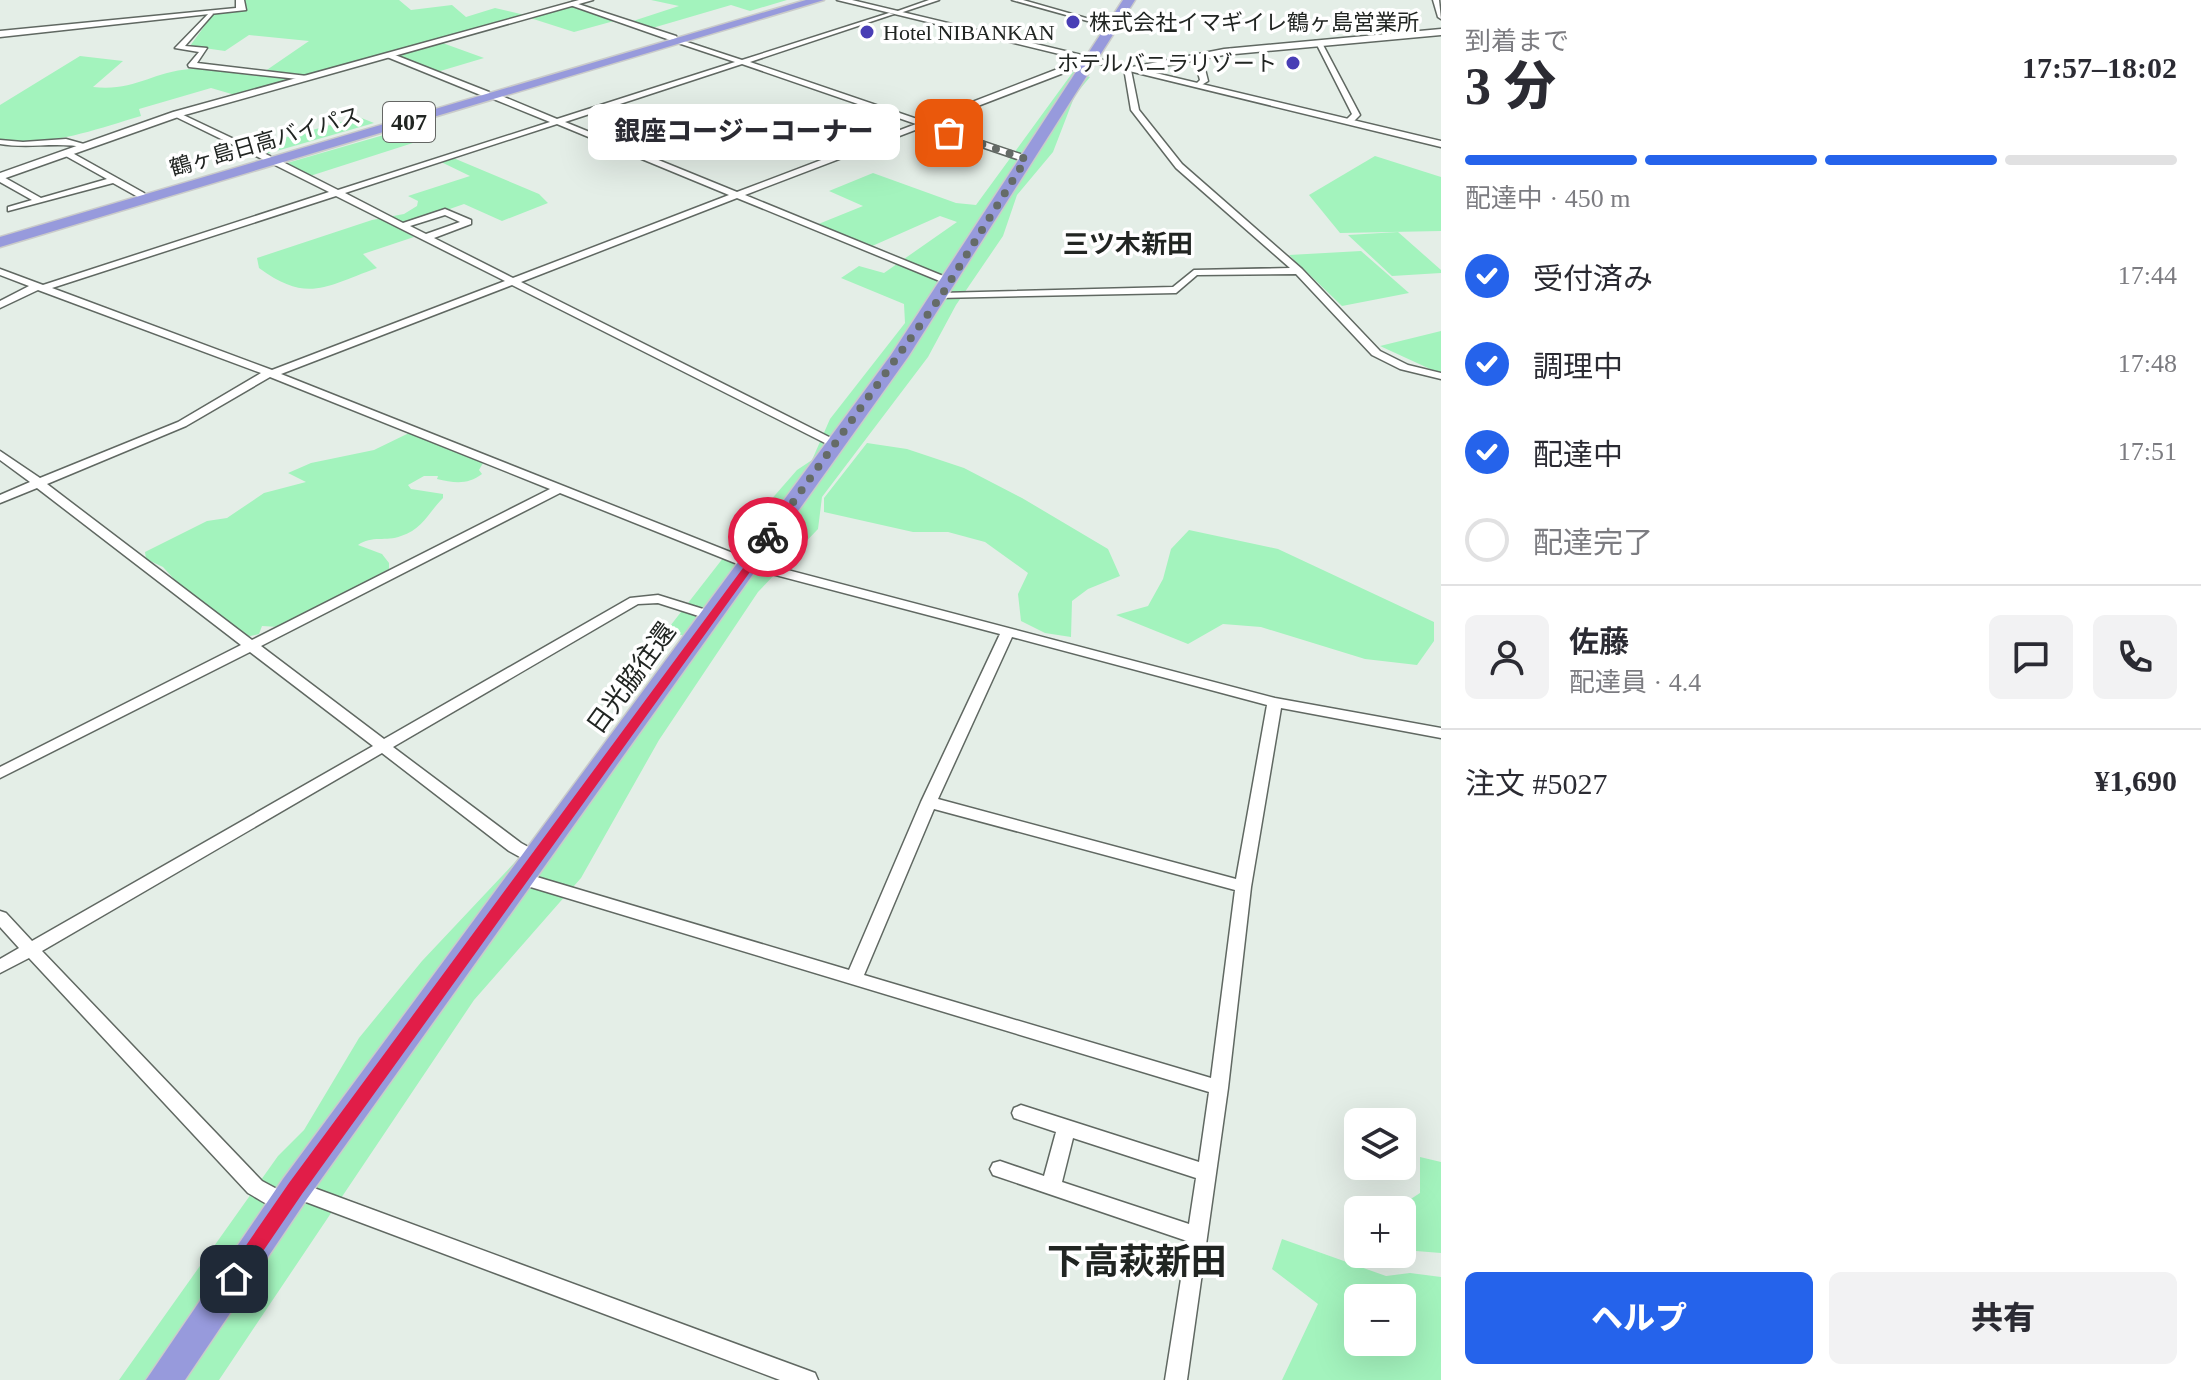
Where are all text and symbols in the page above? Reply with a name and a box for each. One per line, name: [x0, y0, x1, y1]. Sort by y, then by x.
place label: 株式会社イマギイレ鶴ヶ島営業所: [1089, 10, 1419, 35]
marker: 株式会社イマギイレ鶴ヶ島営業所: [1064, 13, 1082, 31]
place label: Hotel NIBANKAN: [883, 20, 1055, 45]
marker: Hotel NIBANKAN: [858, 23, 876, 41]
text: 到着まで: [1465, 27, 1569, 56]
place label: ホテルバニラリゾート: [1057, 51, 1277, 76]
text: 17:57–18:02: [2022, 51, 2177, 84]
marker: ホテルバニラリゾート: [1284, 54, 1302, 72]
text: 3 分: [1465, 58, 1556, 115]
pin: [915, 99, 983, 167]
street label: 鶴ヶ島日高バイパス: [167, 102, 364, 181]
road number: 407: [383, 102, 435, 142]
callout: 銀座コージーコーナー: [589, 105, 901, 161]
icon: bag: [927, 111, 971, 155]
text: 銀座コージーコーナー: [614, 117, 874, 146]
text: 配達中 · 450 m: [1465, 184, 1630, 213]
district label: 三ツ木新田: [1063, 230, 1193, 259]
icon: check: [1465, 254, 1509, 298]
text: 17:44: [2118, 261, 2177, 290]
text: 受付済み: [1533, 262, 1653, 295]
icon: check: [1465, 342, 1509, 386]
text: 17:48: [2118, 349, 2177, 378]
text: 調理中: [1533, 350, 1623, 383]
icon: check: [1465, 430, 1509, 474]
text: 17:51: [2118, 437, 2177, 466]
text: 配達中: [1533, 438, 1623, 471]
courier: [728, 497, 808, 577]
icon: bike: [746, 515, 790, 559]
text: 配達完了: [1533, 526, 1653, 559]
button: person: [1465, 615, 1549, 699]
button: chat: [1989, 615, 2073, 699]
button: phone: [2093, 615, 2177, 699]
street label: 日光脇往還: [581, 617, 681, 739]
text: 佐藤: [1569, 625, 1629, 658]
text: 配達員 · 4.4: [1569, 668, 1701, 697]
text: ¥1,690: [2095, 764, 2177, 797]
text: 注文 #5027: [1465, 767, 1608, 800]
map controls: [1344, 1108, 1416, 1356]
button: layers: [1344, 1108, 1416, 1180]
button: +: [1344, 1196, 1416, 1268]
district label: 下高萩新田: [1047, 1242, 1227, 1282]
pin: [200, 1245, 268, 1313]
icon: home: [212, 1257, 256, 1301]
button: ヘルプ: [1465, 1272, 1813, 1364]
button: 共有: [1829, 1272, 2177, 1364]
button: −: [1344, 1284, 1416, 1356]

